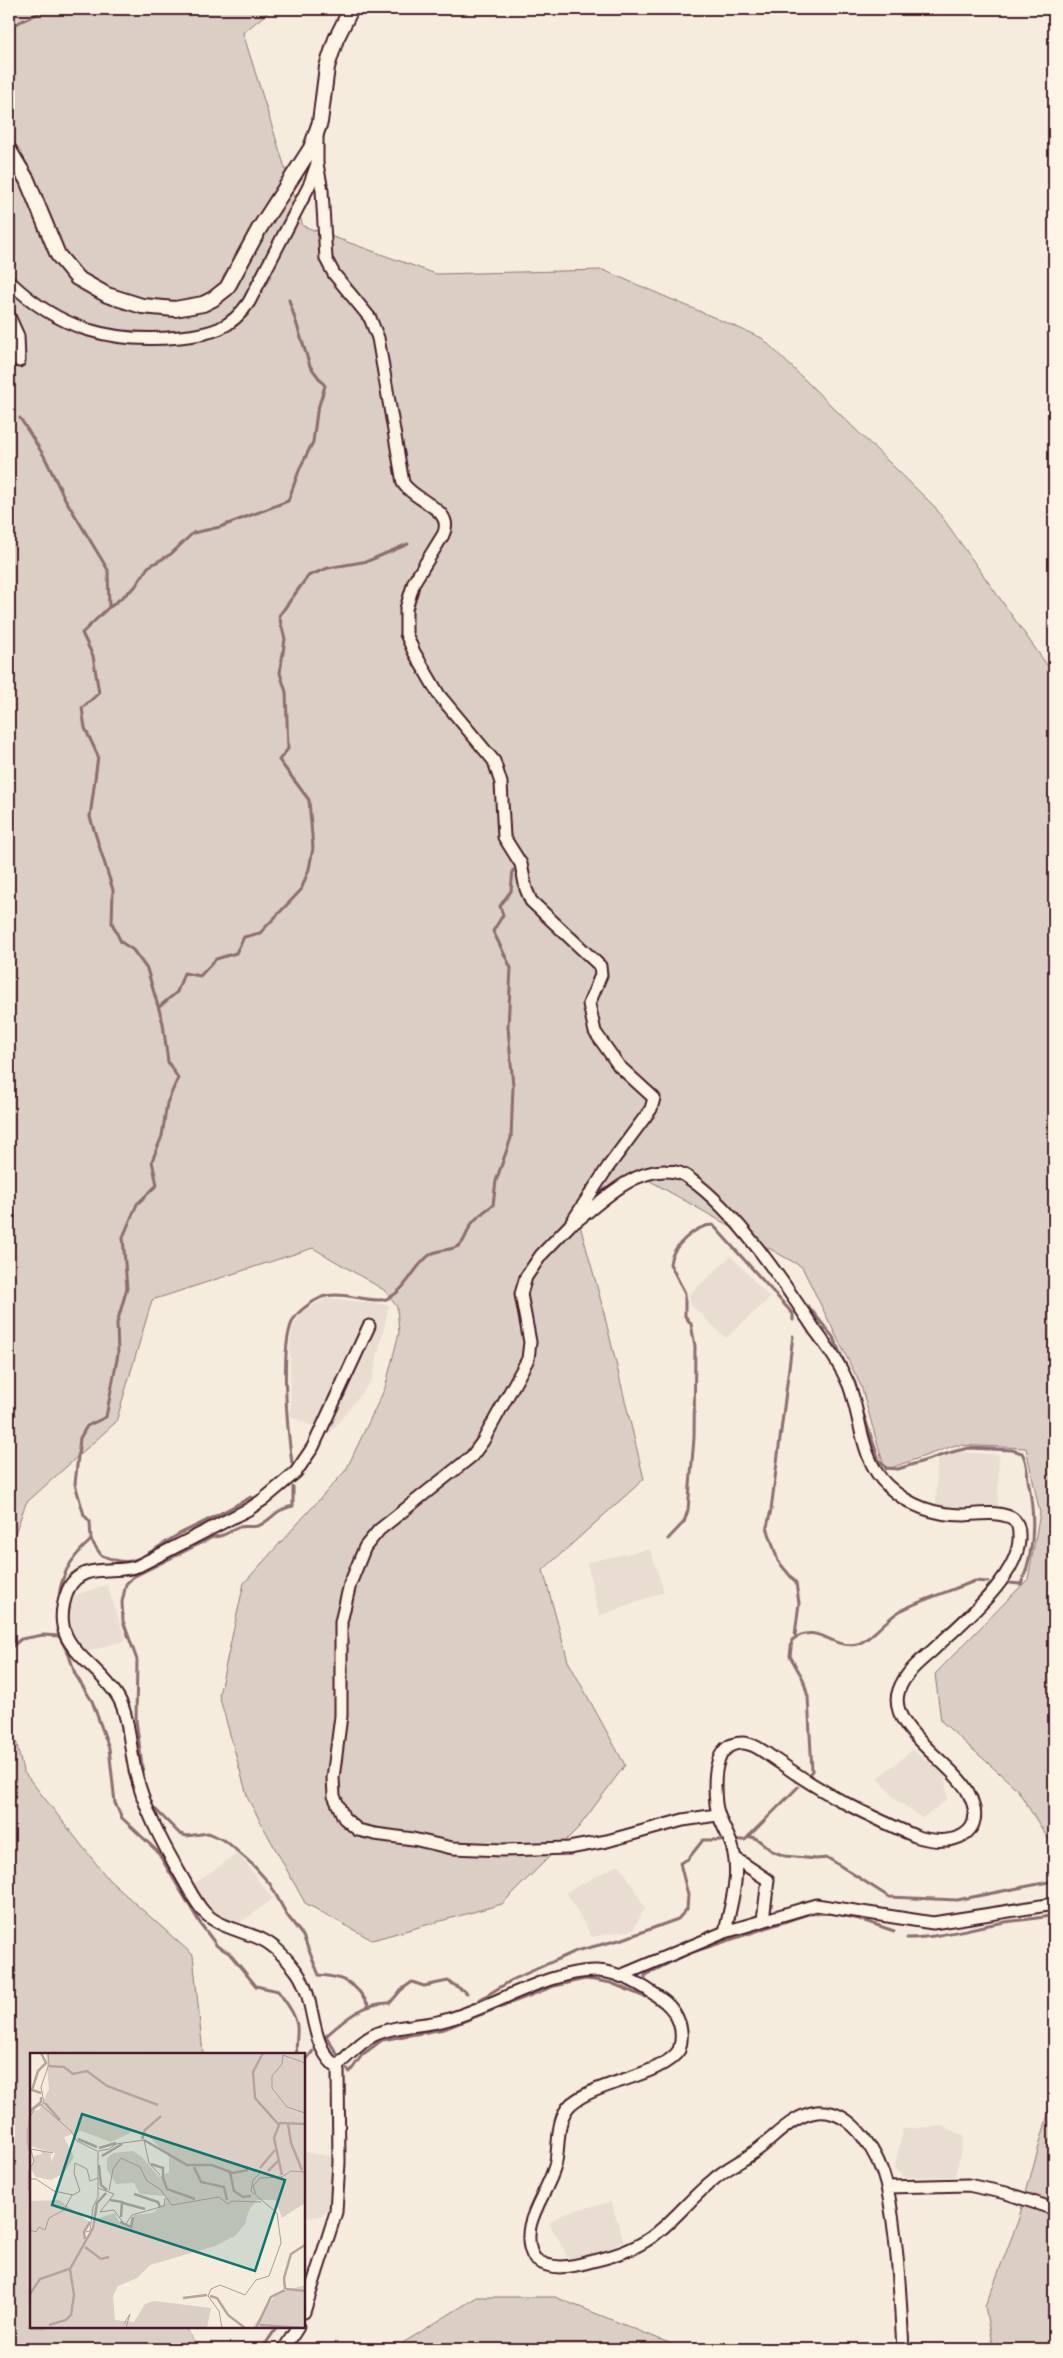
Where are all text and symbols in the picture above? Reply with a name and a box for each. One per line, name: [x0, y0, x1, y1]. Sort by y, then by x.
inset map: [30, 2053, 305, 2328]

